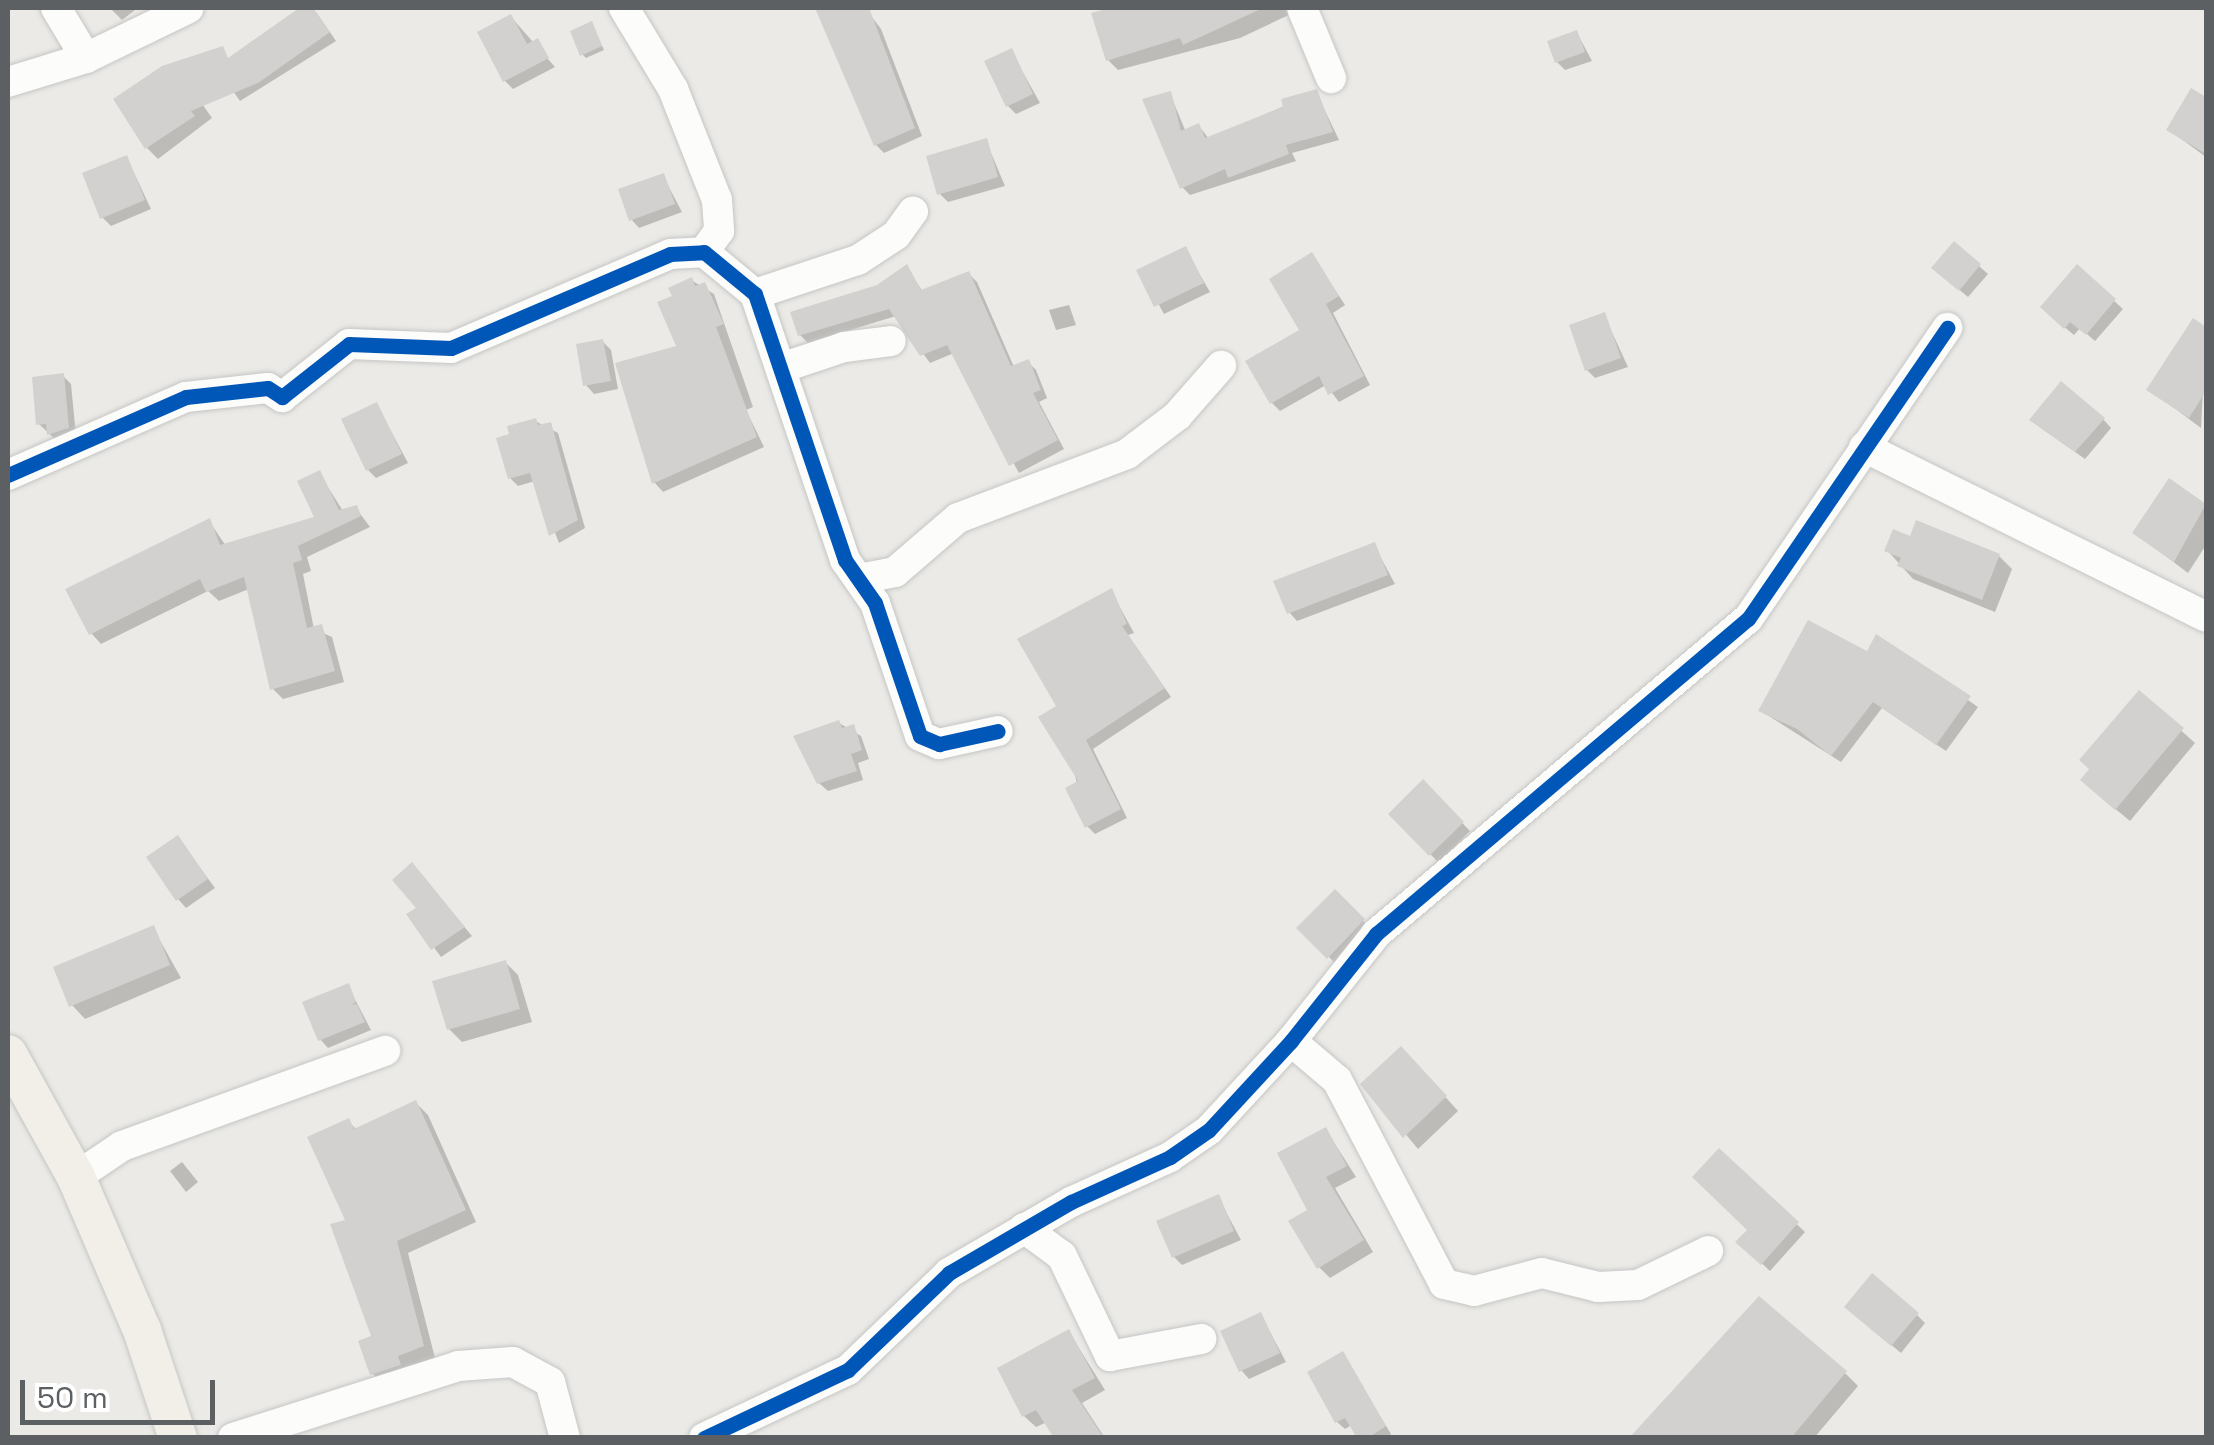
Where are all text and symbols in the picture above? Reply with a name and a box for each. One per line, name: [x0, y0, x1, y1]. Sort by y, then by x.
scale bar: [25, 1360, 220, 1422]
text: 50 m: [37, 1378, 108, 1417]

